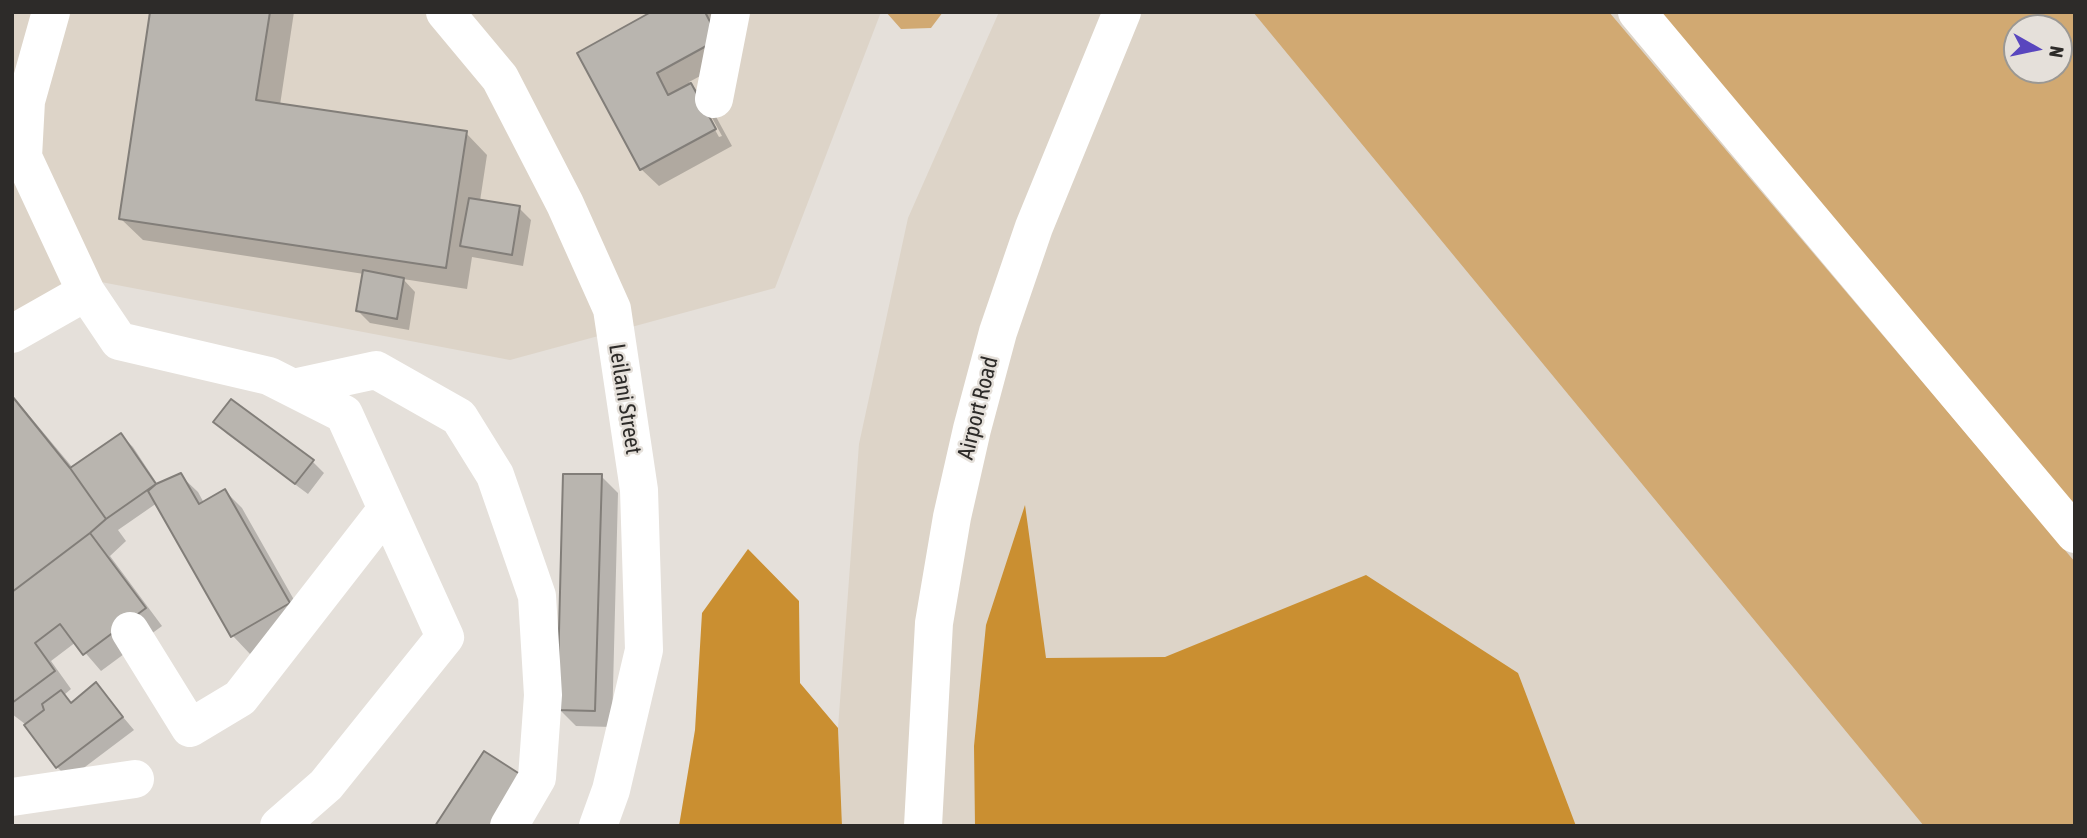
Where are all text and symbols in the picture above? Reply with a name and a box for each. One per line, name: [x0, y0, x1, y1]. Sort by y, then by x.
north arrow: [2003, 14, 2073, 84]
text: N: [2045, 45, 2069, 59]
street label: Leilani Street: [603, 342, 647, 456]
street label: Airport Road: [952, 354, 1004, 462]

